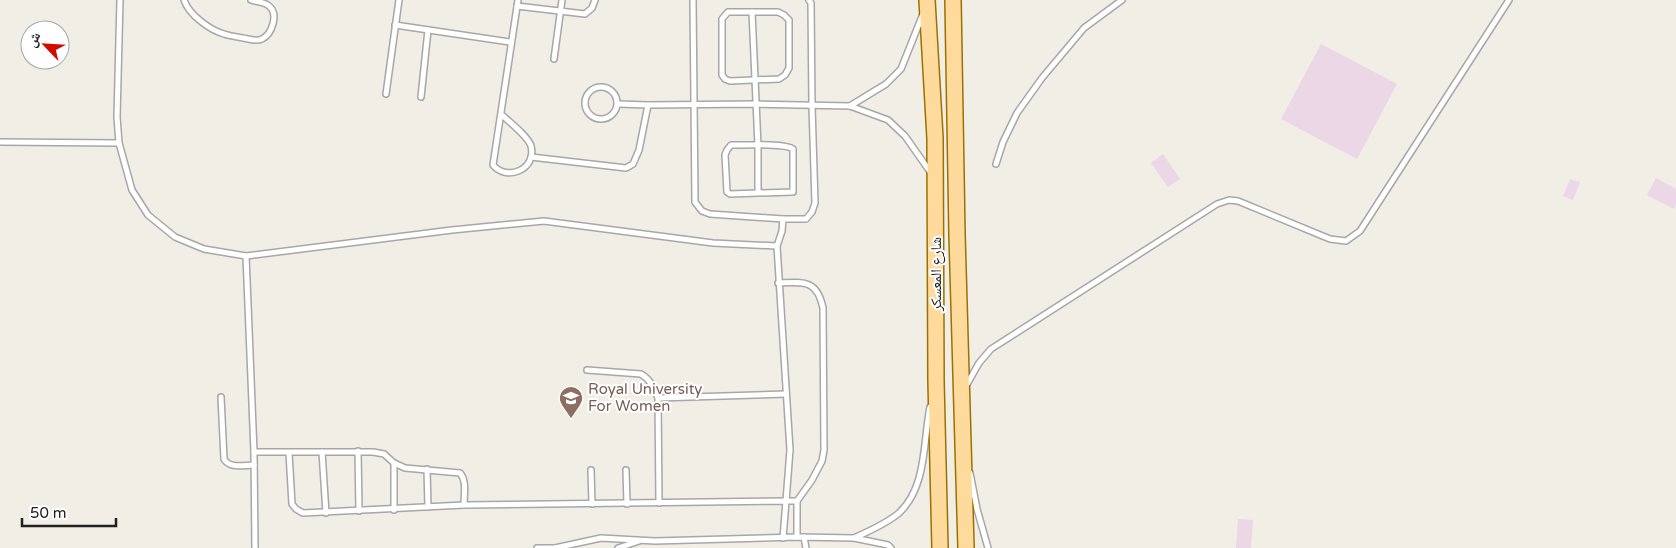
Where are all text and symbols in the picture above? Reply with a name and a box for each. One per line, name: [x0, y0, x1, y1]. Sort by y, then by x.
north arrow: [20, 20, 70, 70]
text: ش: [23, 29, 45, 50]
street label: شارع المعسكر: [927, 237, 946, 312]
place label: Royal University For Women: [588, 380, 702, 415]
school or university icon: Royal University For Women: [558, 385, 584, 419]
scale bar: [22, 496, 116, 528]
text: 50 m: [30, 504, 67, 522]

